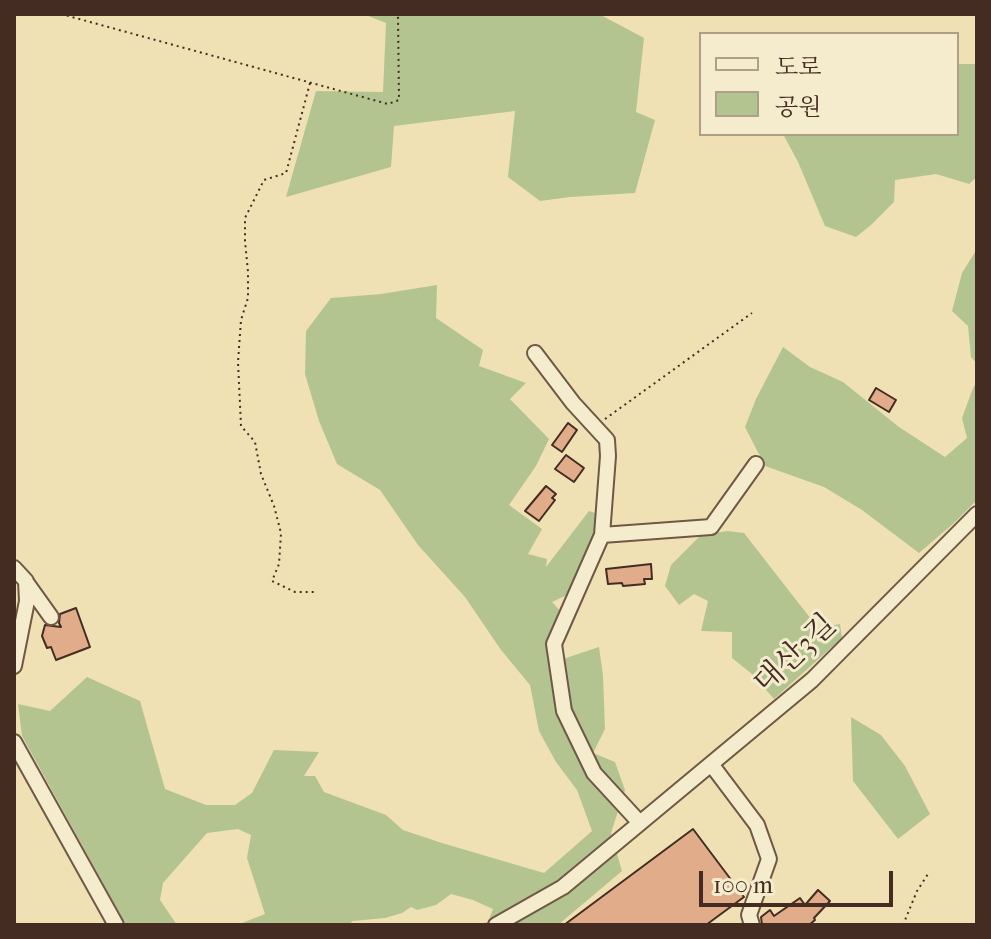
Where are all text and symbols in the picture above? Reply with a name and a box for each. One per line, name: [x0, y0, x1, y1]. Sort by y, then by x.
legend: [699, 32, 959, 136]
text: 도로: [775, 53, 821, 81]
text: 공원: [775, 93, 821, 121]
street label: 대산3길: [747, 608, 845, 702]
scale bar: [703, 855, 897, 905]
text: 100 m: [713, 871, 773, 899]

